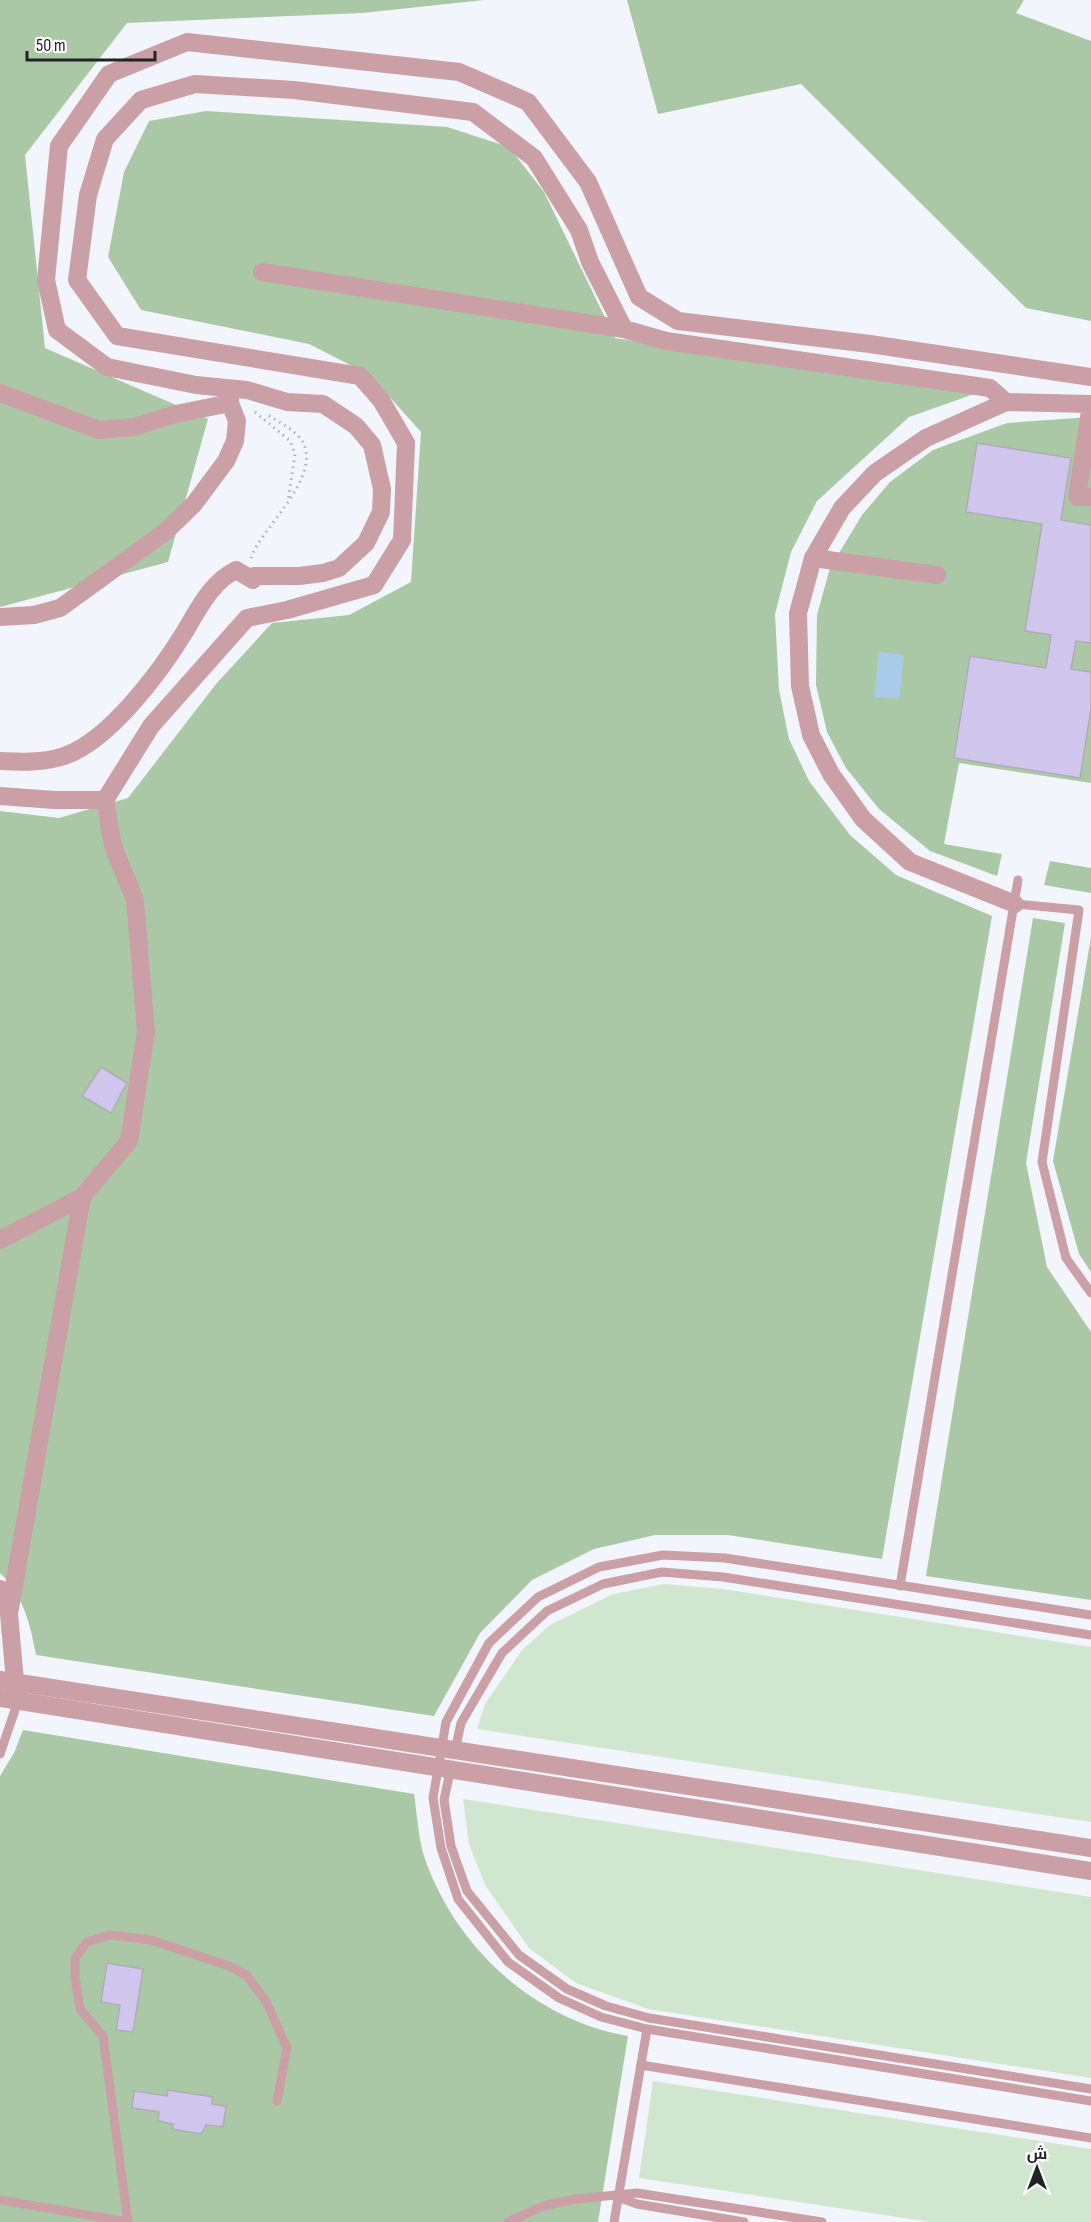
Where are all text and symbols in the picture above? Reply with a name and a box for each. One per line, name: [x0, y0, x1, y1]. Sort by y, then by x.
scale bar: [27, 24, 154, 62]
text: 50 m: [36, 35, 66, 56]
north arrow: [1007, 2138, 1067, 2198]
text: ش: [1027, 2145, 1047, 2164]

